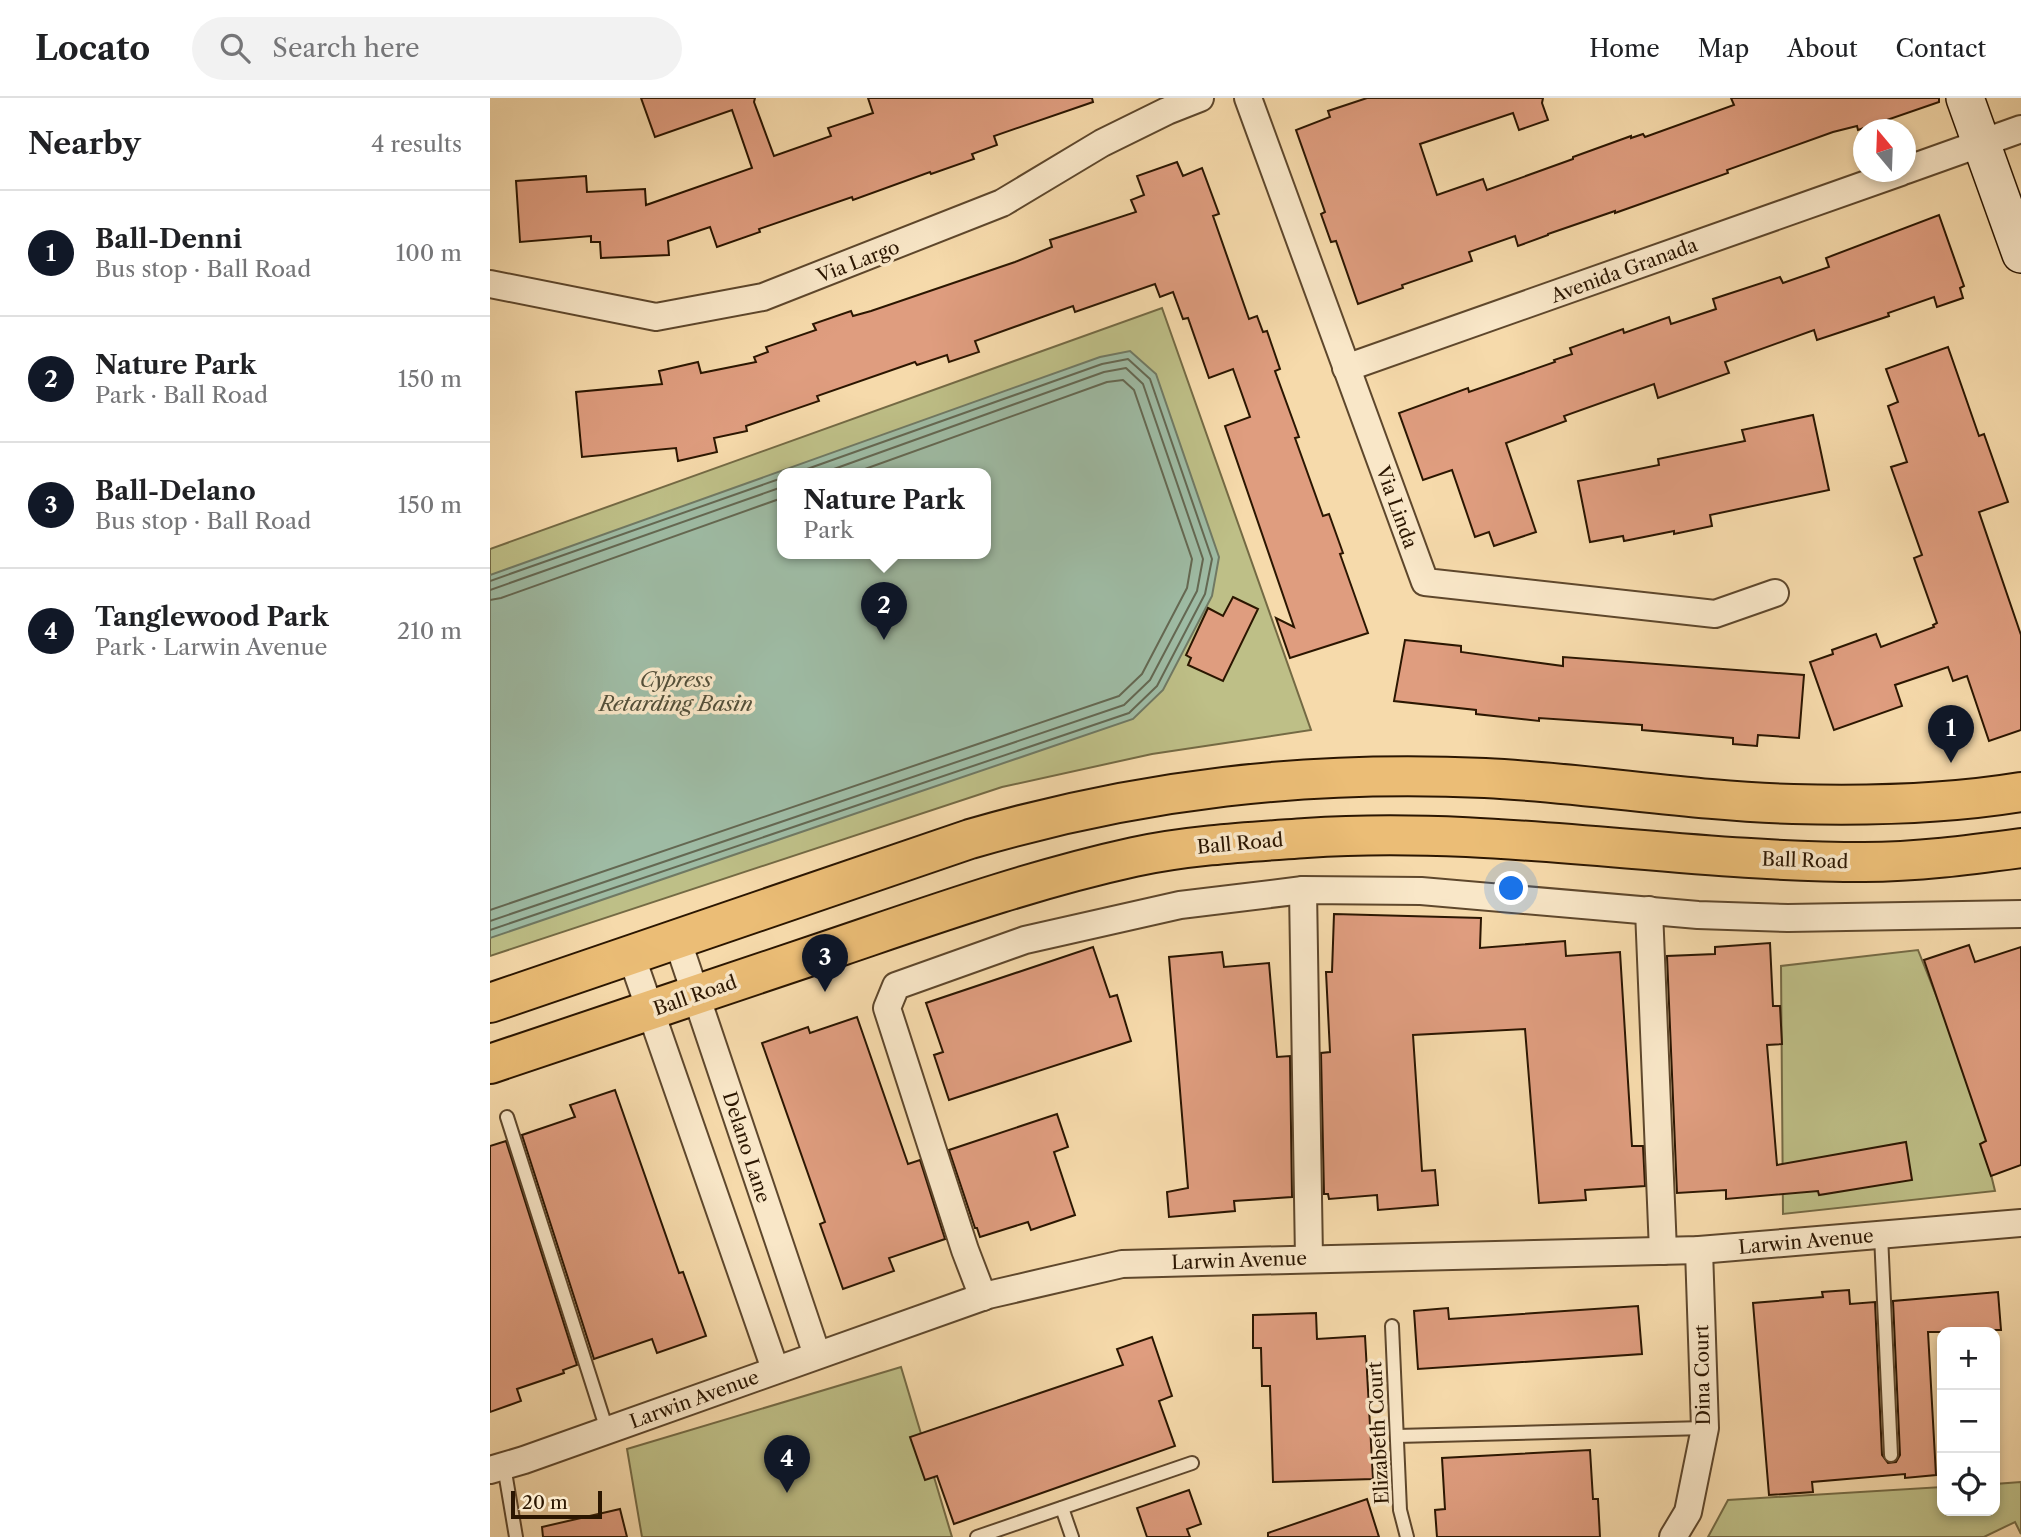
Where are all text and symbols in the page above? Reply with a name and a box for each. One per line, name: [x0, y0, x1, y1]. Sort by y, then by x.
search box: [192, 17, 682, 80]
text: Locato: [35, 28, 150, 69]
icon: search: [216, 29, 254, 67]
text: Search here: [272, 32, 420, 64]
text: Home: [1589, 34, 1660, 63]
text: Map: [1698, 34, 1749, 63]
text: About: [1787, 34, 1858, 63]
text: Contact: [1896, 34, 1986, 63]
north arrow: [1853, 119, 1916, 182]
text: Nearby: [28, 125, 141, 162]
text: 4 results: [371, 130, 462, 158]
text: Ball-Denni: [95, 223, 242, 255]
street label: Avenida Granada: [1547, 233, 1701, 308]
street label: Via Largo: [813, 235, 903, 288]
text: 1: [46, 239, 56, 267]
text: 100 m: [396, 239, 462, 267]
text: Bus stop · Ball Road: [95, 255, 311, 283]
text: Nature Park: [95, 349, 256, 381]
text: 2: [44, 365, 58, 393]
text: 150 m: [398, 365, 462, 393]
text: Park · Ball Road: [95, 381, 268, 409]
street label: Via Linda: [1371, 462, 1422, 552]
popup: [777, 468, 991, 559]
text: Ball-Delano: [95, 475, 256, 507]
text: Nature Park: [803, 484, 965, 516]
text: 3: [45, 491, 58, 519]
text: 150 m: [398, 491, 462, 519]
text: Bus stop · Ball Road: [95, 507, 311, 535]
text: Park: [803, 516, 853, 544]
pin: 2: [861, 582, 907, 640]
text: Tanglewood Park: [95, 601, 329, 633]
text: 4: [44, 617, 58, 645]
text: 210 m: [397, 617, 462, 645]
text: Park · Larwin Avenue: [95, 633, 328, 661]
water label: Cypress Retarding Basin: [597, 667, 753, 716]
pin: 1: [1928, 705, 1974, 763]
street label: Ball Road: [1196, 828, 1285, 859]
street label: Ball Road: [1761, 847, 1849, 874]
your location: [1494, 871, 1528, 905]
pin: 3: [802, 934, 848, 992]
street label: Ball Road: [650, 970, 740, 1020]
street label: Delano Lane: [718, 1089, 775, 1206]
street label: Larwin Avenue: [1737, 1224, 1875, 1259]
street label: Larwin Avenue: [1171, 1247, 1307, 1274]
street label: Dina Court: [1690, 1324, 1715, 1426]
map controls: [1937, 1327, 2000, 1516]
button: +: [1937, 1327, 2000, 1390]
street label: Elizabeth Court: [1363, 1361, 1394, 1505]
street label: Larwin Avenue: [626, 1365, 762, 1433]
button: −: [1937, 1390, 2000, 1453]
pin: 4: [764, 1435, 810, 1493]
button: locate: [1937, 1453, 2000, 1516]
scale bar: [511, 1488, 602, 1520]
text: 20 m: [522, 1491, 568, 1514]

